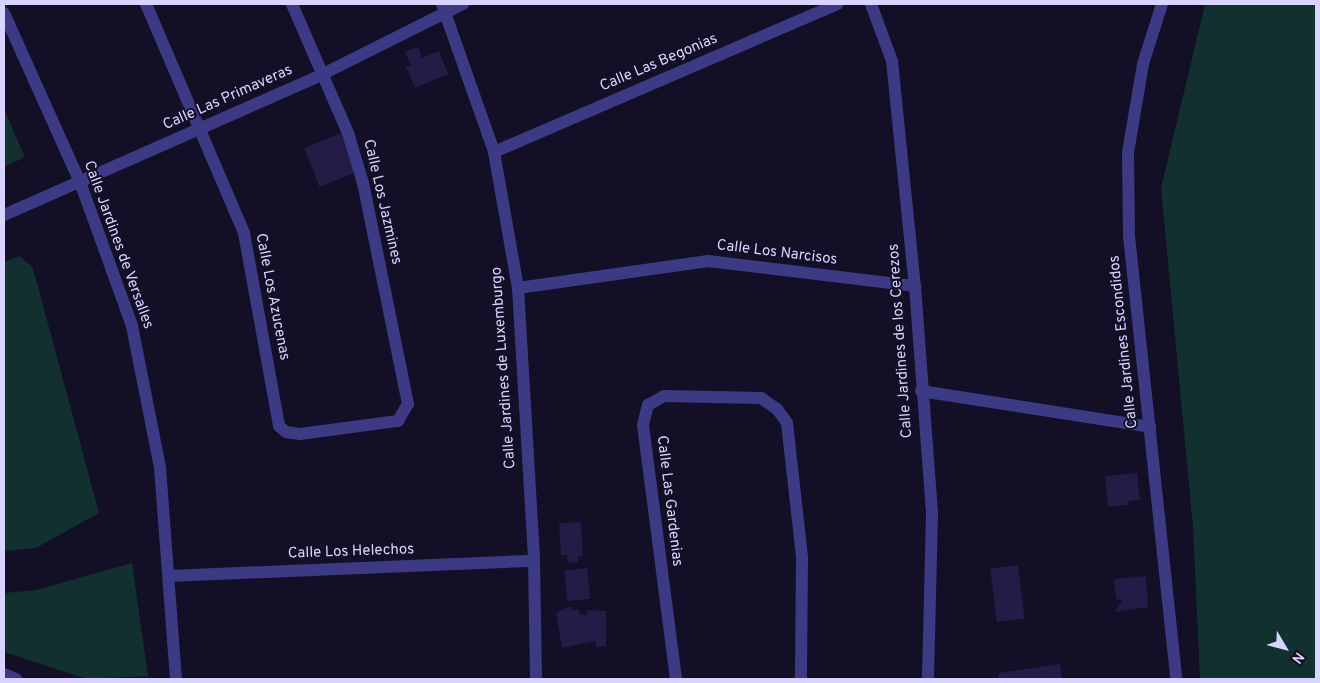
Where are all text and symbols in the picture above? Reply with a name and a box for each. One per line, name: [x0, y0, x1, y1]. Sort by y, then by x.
street label: Calle Las Begonias: [597, 30, 721, 96]
street label: Calle Las Primaveras: [160, 61, 296, 135]
street label: Calle Los Jazmines: [359, 138, 405, 266]
street label: Calle Jardines de Versalles: [79, 158, 157, 332]
street label: Calle Los Azucenas: [251, 232, 293, 362]
street label: Calle Los Narcisos: [716, 237, 838, 269]
street label: Calle Jardines de los Cerezos: [885, 243, 917, 439]
street label: Calle Jardines Escondidos: [1106, 254, 1142, 430]
street label: Calle Jardines de Luxemburgo: [488, 266, 520, 470]
street label: Calle Las Gardenias: [652, 435, 686, 567]
street label: Calle Los Helechos: [287, 541, 415, 563]
north arrow: [1260, 623, 1310, 673]
text: N: [1288, 648, 1307, 666]

